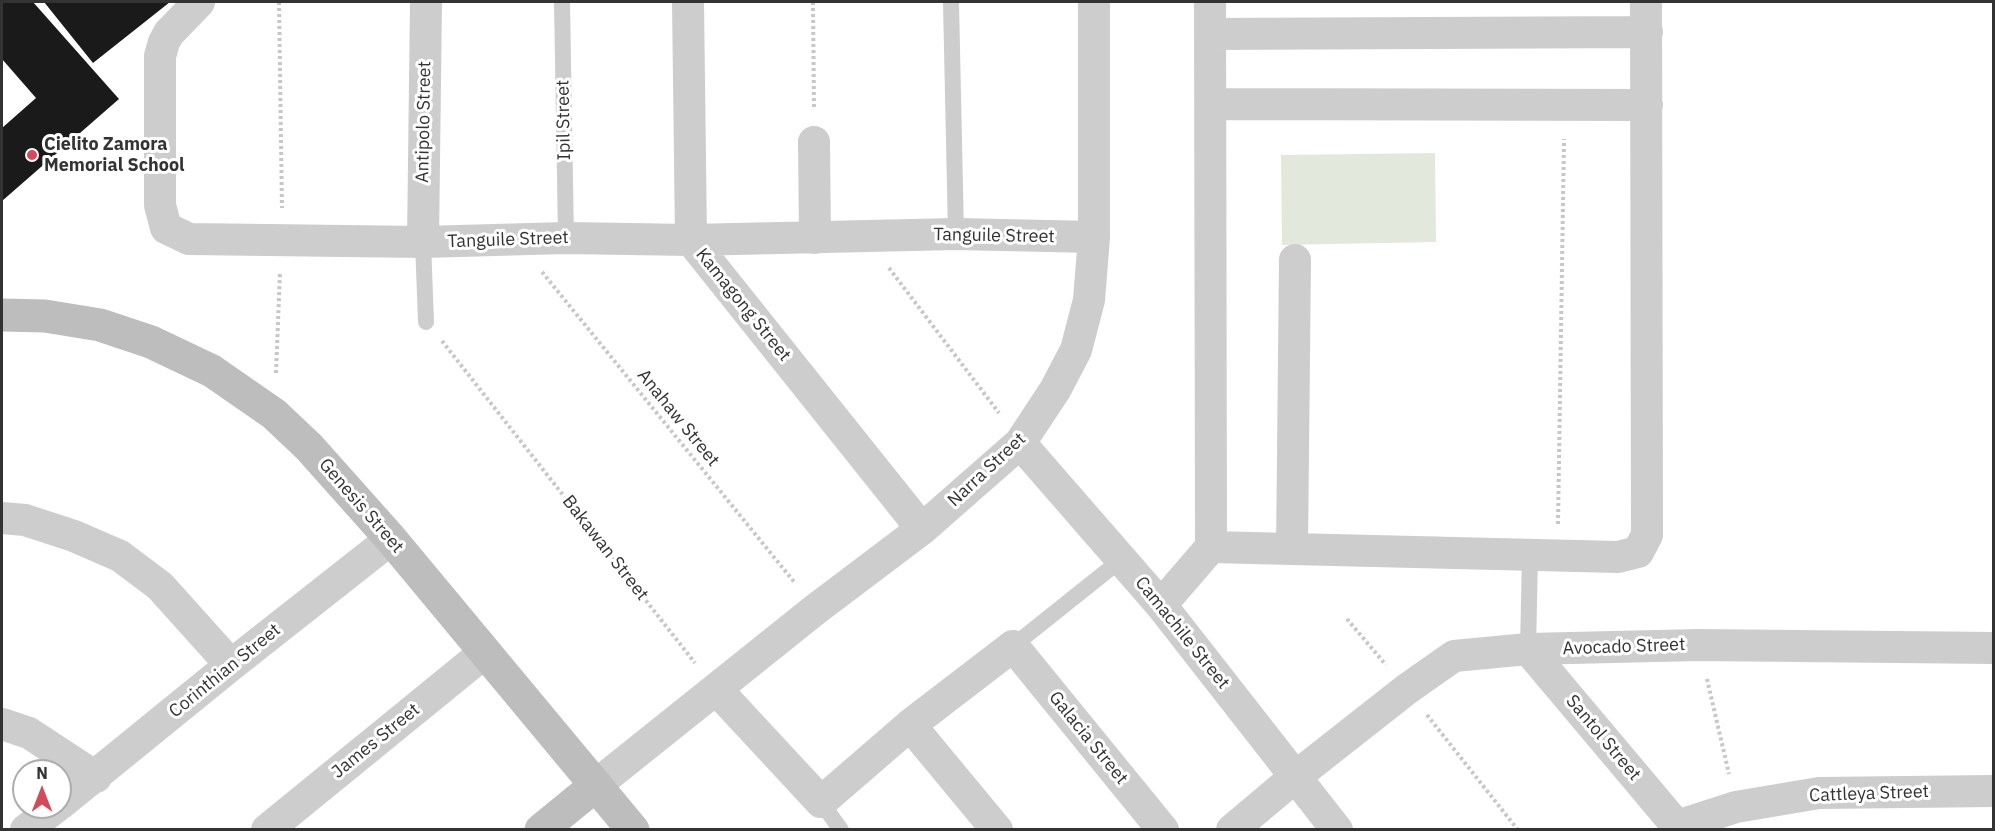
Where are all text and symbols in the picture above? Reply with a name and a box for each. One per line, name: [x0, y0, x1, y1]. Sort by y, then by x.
street label: Antipolo Street: [412, 61, 436, 183]
street label: Ipil Street: [552, 79, 576, 161]
place label: Cielito Zamora Memorial School: [44, 134, 184, 176]
marker: Cielito Zamora Memorial School: [25, 148, 39, 162]
street label: Tanguile Street: [933, 224, 1055, 248]
street label: Tanguile Street: [447, 227, 569, 253]
street label: Kamagong Street: [691, 244, 795, 366]
street label: Anahaw Street: [632, 365, 724, 471]
street label: Narra Street: [944, 428, 1030, 512]
street label: Genesis Street: [314, 454, 408, 558]
street label: Bakawan Street: [557, 491, 653, 605]
street label: Camachile Street: [1130, 572, 1234, 694]
street label: Corinthian Street: [165, 619, 285, 723]
street label: Avocado Street: [1562, 634, 1686, 660]
street label: Galacia Street: [1044, 687, 1132, 789]
street label: Santol Street: [1561, 691, 1645, 785]
street label: James Street: [328, 699, 424, 783]
north arrow: [12, 759, 72, 819]
text: N: [36, 763, 48, 783]
street label: Cattleya Street: [1809, 781, 1929, 807]

